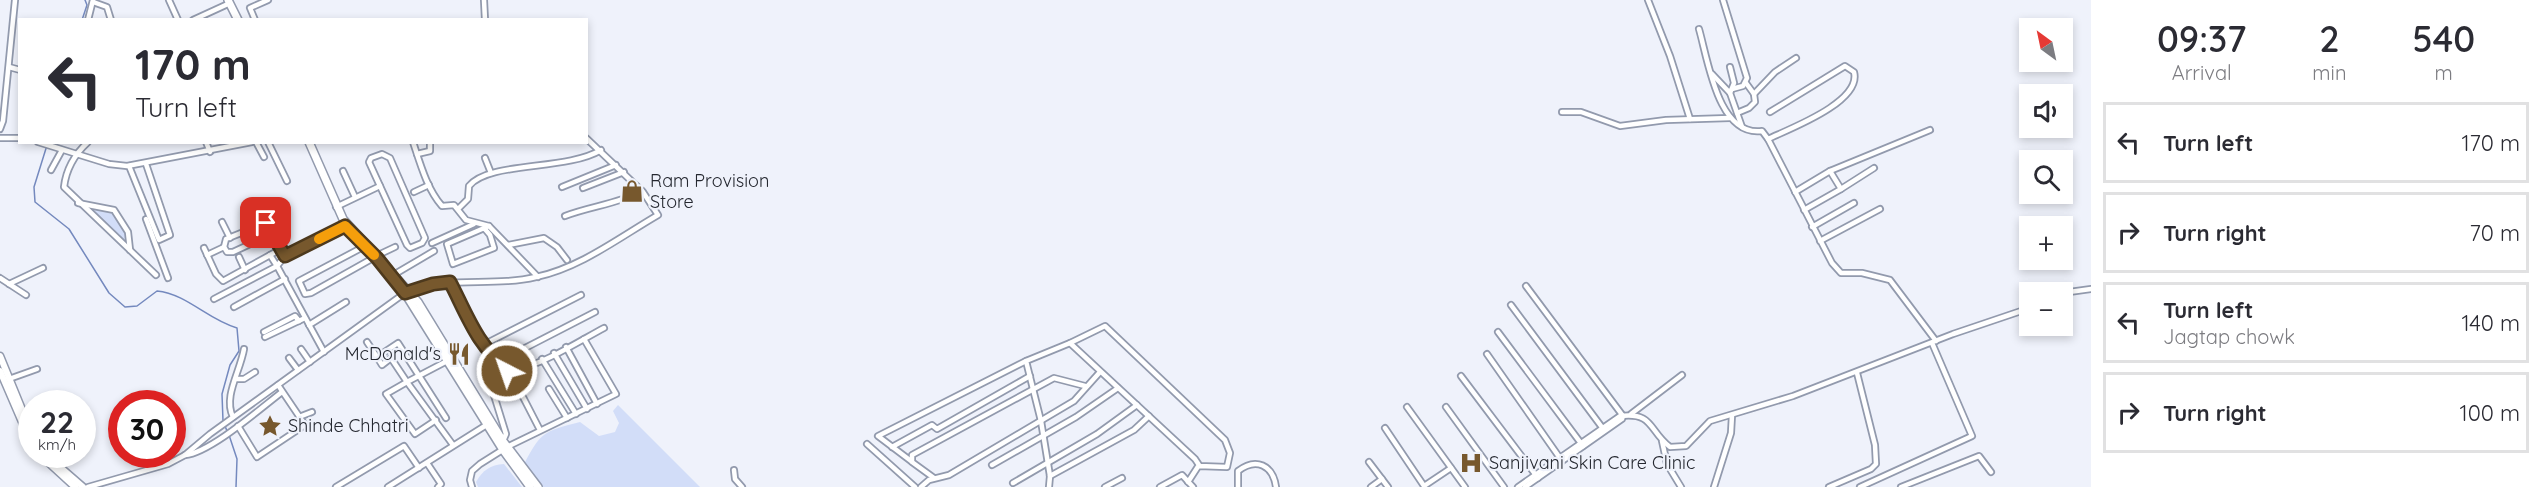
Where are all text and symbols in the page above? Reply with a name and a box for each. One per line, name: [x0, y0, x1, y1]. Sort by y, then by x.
text: 09:37: [2157, 16, 2246, 61]
text: 2: [2319, 16, 2340, 61]
text: 540: [2412, 16, 2475, 61]
north arrow: [2019, 18, 2073, 72]
map controls: [2019, 18, 2073, 336]
text: 170 m: [135, 38, 251, 91]
icon: left: [36, 42, 114, 120]
text: Arrival: [2172, 60, 2232, 85]
text: min: [2312, 60, 2346, 85]
text: m: [2435, 60, 2453, 85]
button: sound: [2019, 84, 2073, 138]
text: Turn left: [135, 90, 237, 124]
icon: left: [2112, 126, 2145, 159]
text: Turn left: [2163, 129, 2253, 157]
text: 170 m: [2461, 129, 2520, 157]
button: search: [2019, 150, 2073, 204]
place label: Ram Provision Store: [650, 169, 769, 213]
shop icon: Ram Provision Store: [619, 178, 645, 204]
pin: [240, 197, 291, 248]
icon: arrive: [249, 206, 282, 239]
button: +: [2019, 216, 2073, 270]
icon: right: [2112, 216, 2145, 249]
text: Turn right: [2163, 219, 2267, 247]
text: 70 m: [2470, 219, 2520, 247]
button: −: [2019, 282, 2073, 336]
text: Turn left: [2163, 296, 2253, 324]
icon: left: [2112, 306, 2145, 339]
text: 140 m: [2461, 309, 2520, 337]
text: Jagtap chowk: [2163, 324, 2295, 349]
position arrow: [475, 339, 539, 403]
restaurant icon: McDonald's: [446, 341, 472, 367]
place label: McDonald's: [345, 342, 441, 365]
speed limit sign: 30: [108, 390, 186, 468]
icon: right: [2112, 396, 2145, 429]
text: Turn right: [2163, 399, 2267, 427]
text: 100 m: [2460, 399, 2520, 427]
text: 22: [40, 403, 74, 441]
place icon: Shinde Chhatri: [257, 413, 283, 439]
place label: Shinde Chhatri: [288, 414, 409, 437]
text: km/h: [38, 435, 76, 454]
hospital icon: Sanjivani Skin Care Clinic: [1458, 450, 1484, 476]
place label: Sanjivani Skin Care Clinic: [1489, 451, 1695, 474]

